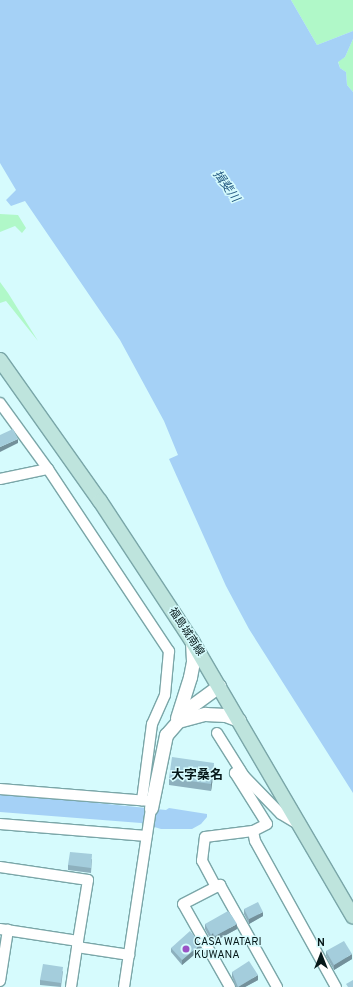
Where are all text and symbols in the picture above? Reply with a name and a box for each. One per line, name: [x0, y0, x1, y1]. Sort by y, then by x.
water label: 揖斐川: [209, 168, 241, 206]
street label: 福島城南線: [165, 605, 207, 659]
district label: 大字桑名: [171, 768, 223, 784]
north arrow: [301, 935, 341, 975]
place label: CASA WATARI KUWANA: [194, 936, 262, 962]
text: N: [317, 936, 325, 950]
marker: CASA WATARI KUWANA: [181, 944, 191, 954]

